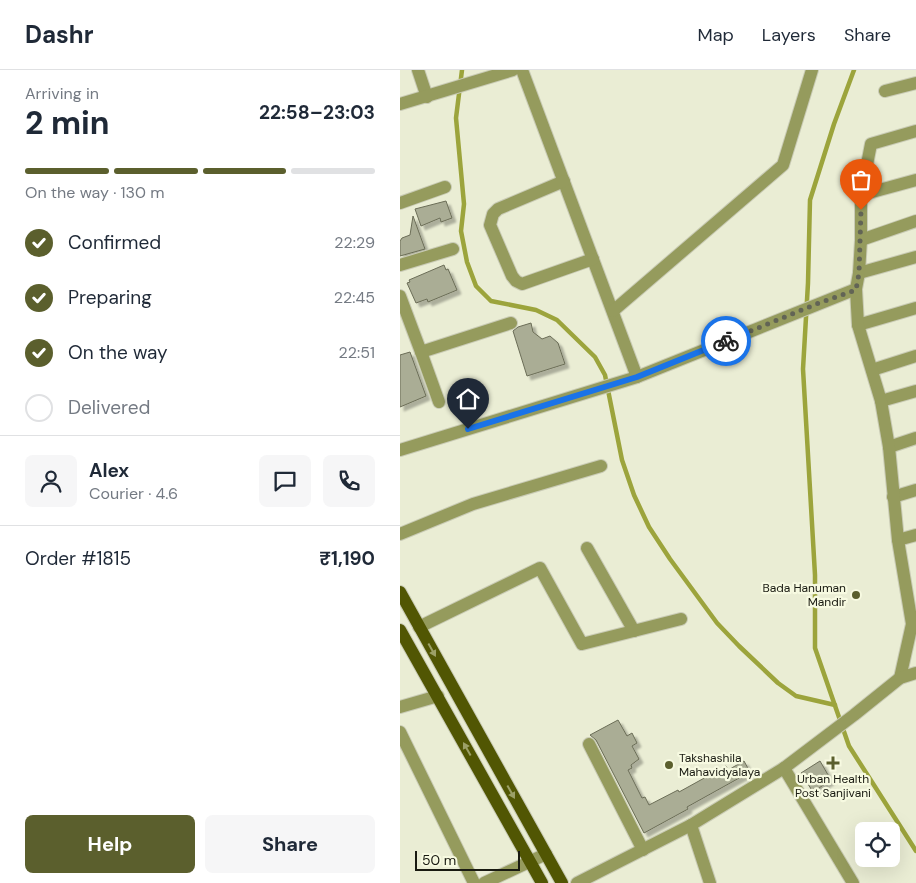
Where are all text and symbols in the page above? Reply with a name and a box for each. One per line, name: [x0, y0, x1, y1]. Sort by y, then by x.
text: Dashr: [25, 19, 93, 50]
text: Map: [698, 23, 734, 47]
text: Layers: [762, 23, 816, 47]
text: Share: [844, 23, 891, 47]
text: Arriving in: [25, 83, 99, 104]
text: 22:58–23:03: [259, 100, 375, 125]
text: 2 min: [25, 102, 110, 144]
pin: [840, 159, 882, 210]
icon: bag: [847, 166, 875, 194]
text: On the way · 130 m: [25, 182, 165, 203]
icon: check: [25, 229, 53, 257]
text: Confirmed: [68, 230, 161, 255]
text: 22:29: [334, 232, 375, 253]
icon: check: [25, 284, 53, 312]
text: Preparing: [68, 285, 152, 310]
text: 22:45: [334, 287, 375, 308]
courier: [701, 316, 751, 366]
icon: bike: [712, 327, 740, 355]
icon: check: [25, 339, 53, 367]
text: On the way: [68, 340, 168, 365]
text: 22:51: [339, 342, 375, 363]
pin: [447, 378, 489, 429]
icon: home: [454, 385, 482, 413]
text: Delivered: [68, 395, 150, 420]
button: person: [25, 455, 77, 507]
button: chat: [259, 455, 311, 507]
button: phone: [323, 455, 375, 507]
text: Alex: [89, 458, 129, 483]
text: Courier · 4.6: [89, 483, 178, 504]
text: Order #1815: [25, 546, 131, 571]
text: ₹1,190: [319, 546, 375, 571]
place label: Bada Hanuman Mandir: [762, 580, 847, 610]
marker: Bada Hanuman Mandir: [850, 589, 862, 601]
one-way arrow: [428, 643, 436, 657]
one-way arrow: [463, 741, 471, 756]
place label: Takshashila Mahavidyalaya: [679, 750, 760, 780]
marker: Urban Health Post Sanjivani: [826, 756, 840, 770]
marker: Takshashila Mahavidyalaya: [663, 759, 675, 771]
place label: Urban Health Post Sanjivani: [795, 771, 871, 801]
one-way arrow: [507, 785, 516, 798]
button: Help: [25, 815, 195, 873]
button: Share: [205, 815, 375, 873]
map controls: [855, 822, 900, 867]
button: locate: [855, 822, 900, 867]
scale bar: [415, 848, 520, 871]
text: 50 m: [422, 851, 456, 869]

